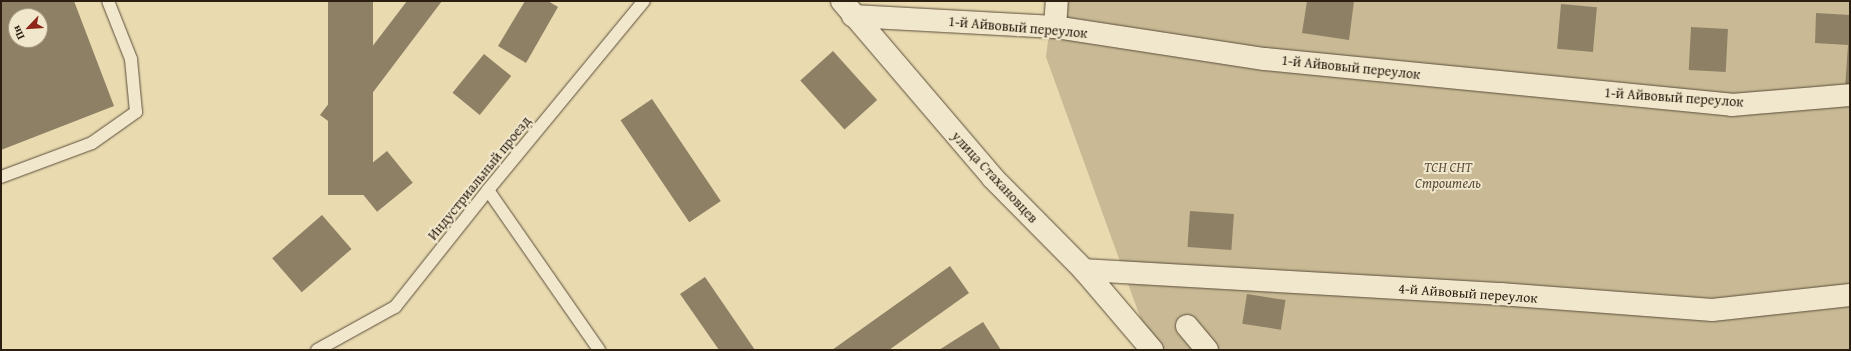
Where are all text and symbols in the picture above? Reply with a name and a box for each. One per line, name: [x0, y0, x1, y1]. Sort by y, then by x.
north arrow: [8, 8, 48, 48]
street label: 1-й Айвовый переулок: [948, 13, 1088, 41]
text: Пн: [8, 23, 28, 42]
street label: 1-й Айвовый переулок: [1281, 51, 1421, 83]
street label: 1-й Айвовый переулок: [1604, 84, 1744, 110]
street label: Индустриальный проезд: [424, 113, 534, 243]
street label: улица Стахановцев: [948, 128, 1042, 226]
park label: ТСН СНТ Строитель: [1415, 159, 1481, 192]
street label: 4-й Айвовый переулок: [1398, 280, 1538, 306]

